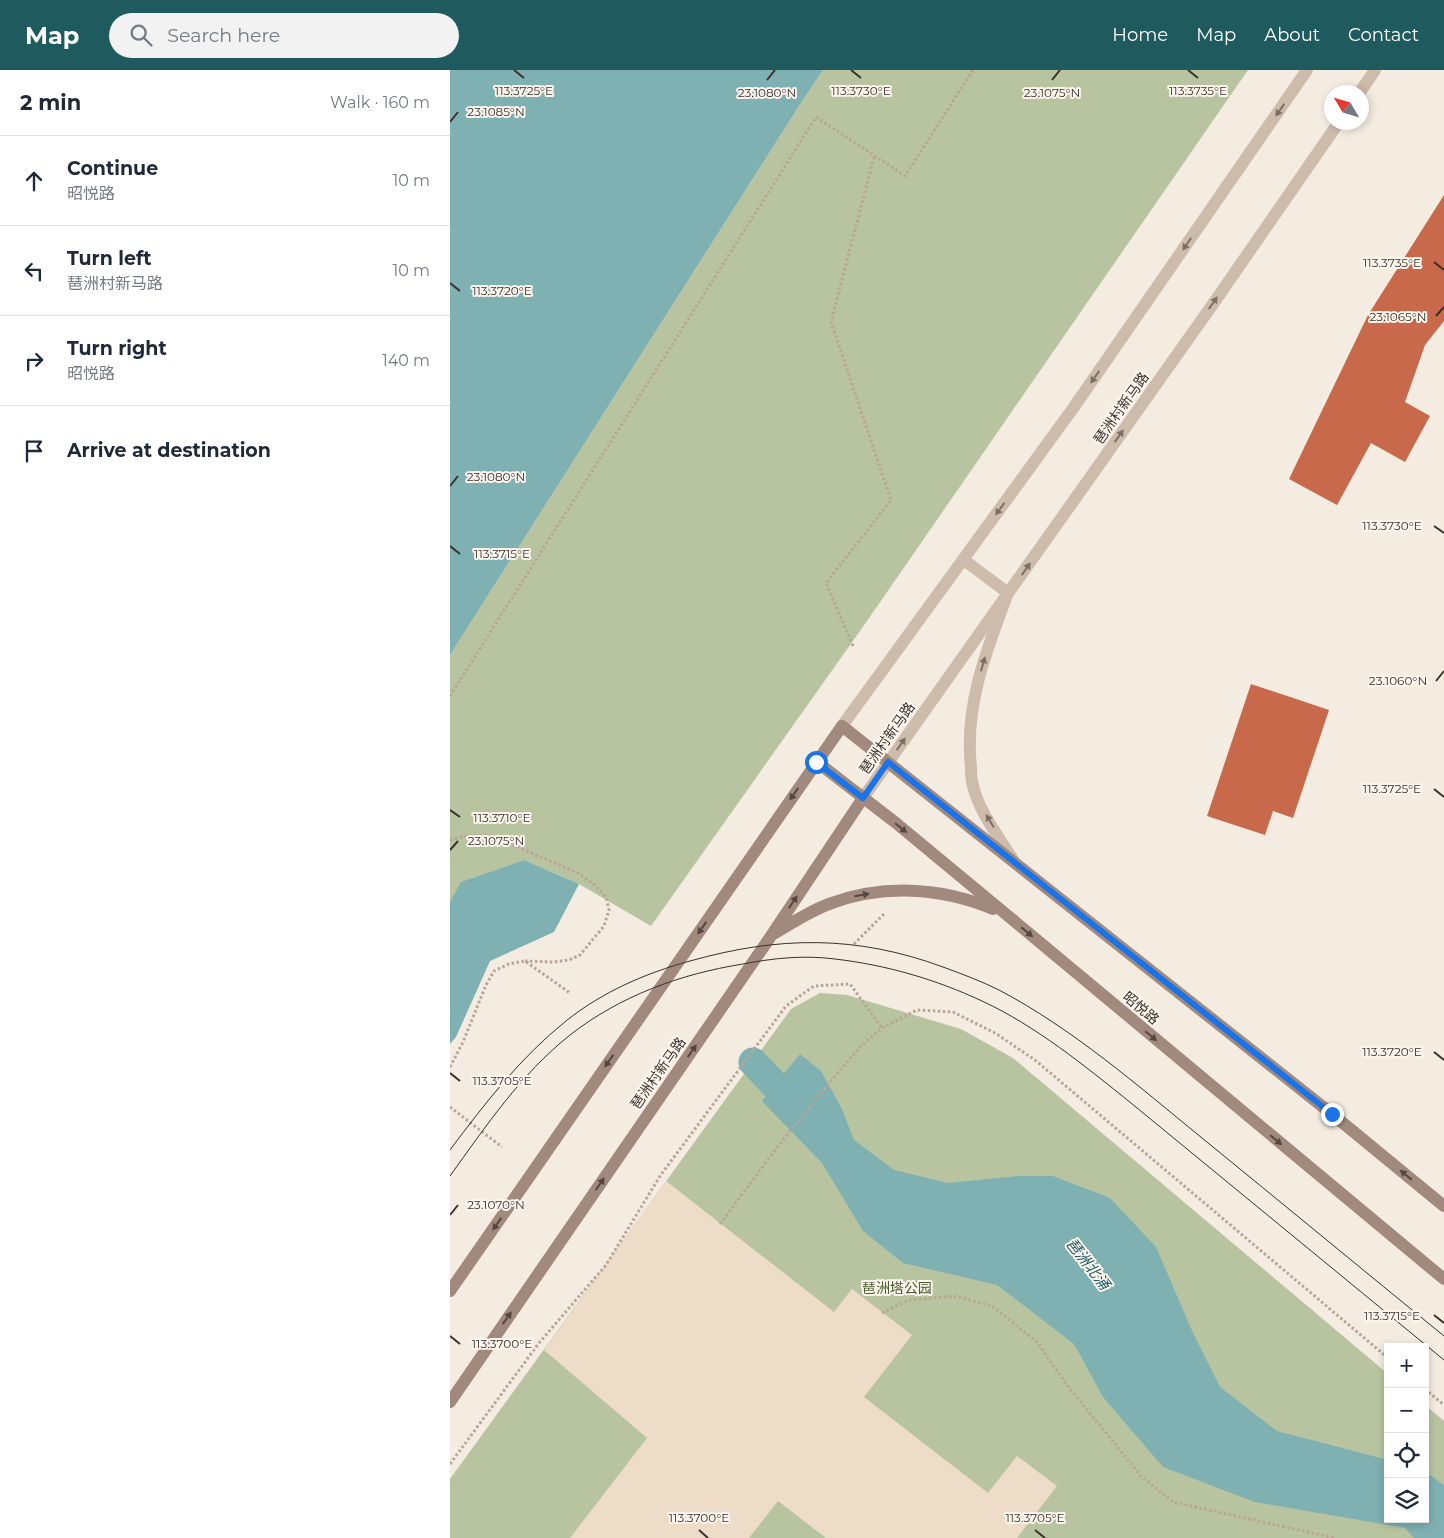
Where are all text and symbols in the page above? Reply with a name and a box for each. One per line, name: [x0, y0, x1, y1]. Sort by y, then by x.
search box: [109, 13, 459, 58]
text: Map: [25, 21, 79, 50]
icon: search: [127, 21, 155, 49]
text: Search here: [167, 24, 280, 47]
text: Home: [1112, 24, 1168, 46]
text: Map: [1196, 24, 1236, 46]
text: About: [1264, 24, 1320, 46]
text: Contact: [1348, 24, 1419, 46]
text: 113.3725°E: [495, 83, 553, 98]
text: 113.3730°E: [831, 83, 891, 98]
text: 113.3735°E: [1169, 83, 1227, 98]
text: 23.1080°N: [738, 85, 796, 100]
text: 23.1075°N: [1024, 85, 1080, 100]
north arrow: [1324, 85, 1369, 130]
text: 2 min: [20, 90, 81, 115]
text: Walk · 160 m: [330, 93, 430, 112]
one-way arrow: [1275, 103, 1285, 117]
text: 23.1085°N: [467, 104, 525, 119]
text: Continue: [67, 157, 158, 180]
icon: ahead: [20, 167, 48, 195]
text: 10 m: [392, 171, 430, 190]
text: 昭悦路: [67, 184, 115, 203]
one-way arrow: [1182, 237, 1192, 251]
text: Turn left: [67, 247, 152, 270]
text: 113.3735°E: [1363, 255, 1421, 270]
icon: left: [20, 257, 48, 285]
text: 10 m: [392, 261, 430, 280]
text: 琶洲村新马路: [67, 274, 163, 293]
text: 113.3720°E: [472, 283, 532, 298]
one-way arrow: [1208, 296, 1218, 310]
text: 23.1065°N: [1370, 309, 1426, 324]
text: Turn right: [67, 337, 167, 360]
icon: right: [20, 347, 48, 375]
text: 140 m: [382, 351, 430, 370]
text: 昭悦路: [67, 364, 115, 383]
street label: 琶洲村新马路: [1090, 368, 1152, 448]
one-way arrow: [1090, 371, 1100, 384]
one-way arrow: [1114, 430, 1125, 443]
icon: arrive: [20, 437, 48, 465]
text: Arrive at destination: [67, 439, 271, 462]
text: 23.1080°N: [467, 469, 525, 484]
one-way arrow: [995, 503, 1005, 516]
text: 113.3730°E: [1362, 518, 1422, 533]
text: 113.3715°E: [474, 546, 530, 561]
one-way arrow: [1021, 562, 1031, 575]
one-way arrow: [979, 657, 987, 672]
text: 23.1060°N: [1369, 673, 1427, 688]
street label: 琶洲村新马路: [856, 698, 918, 778]
one-way arrow: [896, 737, 906, 751]
route start: [805, 751, 828, 774]
text: 113.3725°E: [1363, 781, 1421, 796]
one-way arrow: [789, 787, 799, 801]
text: 113.3710°E: [473, 810, 531, 825]
one-way arrow: [985, 815, 994, 828]
one-way arrow: [895, 823, 908, 834]
text: 23.1075°N: [468, 833, 524, 848]
one-way arrow: [855, 890, 871, 898]
one-way arrow: [788, 895, 798, 909]
one-way arrow: [697, 921, 707, 935]
one-way arrow: [1020, 926, 1033, 937]
street label: 昭悦路: [1119, 988, 1163, 1028]
one-way arrow: [1144, 1031, 1157, 1042]
street label: 琶洲村新马路: [627, 1033, 689, 1113]
one-way arrow: [687, 1044, 697, 1057]
text: 113.3720°E: [1362, 1044, 1422, 1059]
one-way arrow: [604, 1054, 614, 1068]
text: 113.3705°E: [472, 1073, 532, 1088]
route end: [1321, 1103, 1344, 1126]
one-way arrow: [1270, 1134, 1282, 1145]
one-way arrow: [1400, 1169, 1413, 1180]
one-way arrow: [595, 1178, 605, 1191]
text: 23.1070°N: [467, 1197, 525, 1212]
one-way arrow: [492, 1217, 502, 1230]
water label: 琶洲北涌: [1062, 1234, 1116, 1295]
park label: 琶洲塔公园: [862, 1279, 932, 1297]
text: 113.3715°E: [1364, 1308, 1420, 1323]
one-way arrow: [502, 1311, 512, 1325]
text: 113.3700°E: [472, 1336, 532, 1351]
map controls: [1384, 1343, 1429, 1523]
button: +: [1384, 1343, 1429, 1388]
button: −: [1384, 1388, 1429, 1433]
button: locate: [1384, 1433, 1429, 1478]
button: layers: [1384, 1478, 1429, 1523]
text: 113.3700°E: [669, 1510, 729, 1525]
text: 113.3705°E: [1005, 1510, 1065, 1525]

